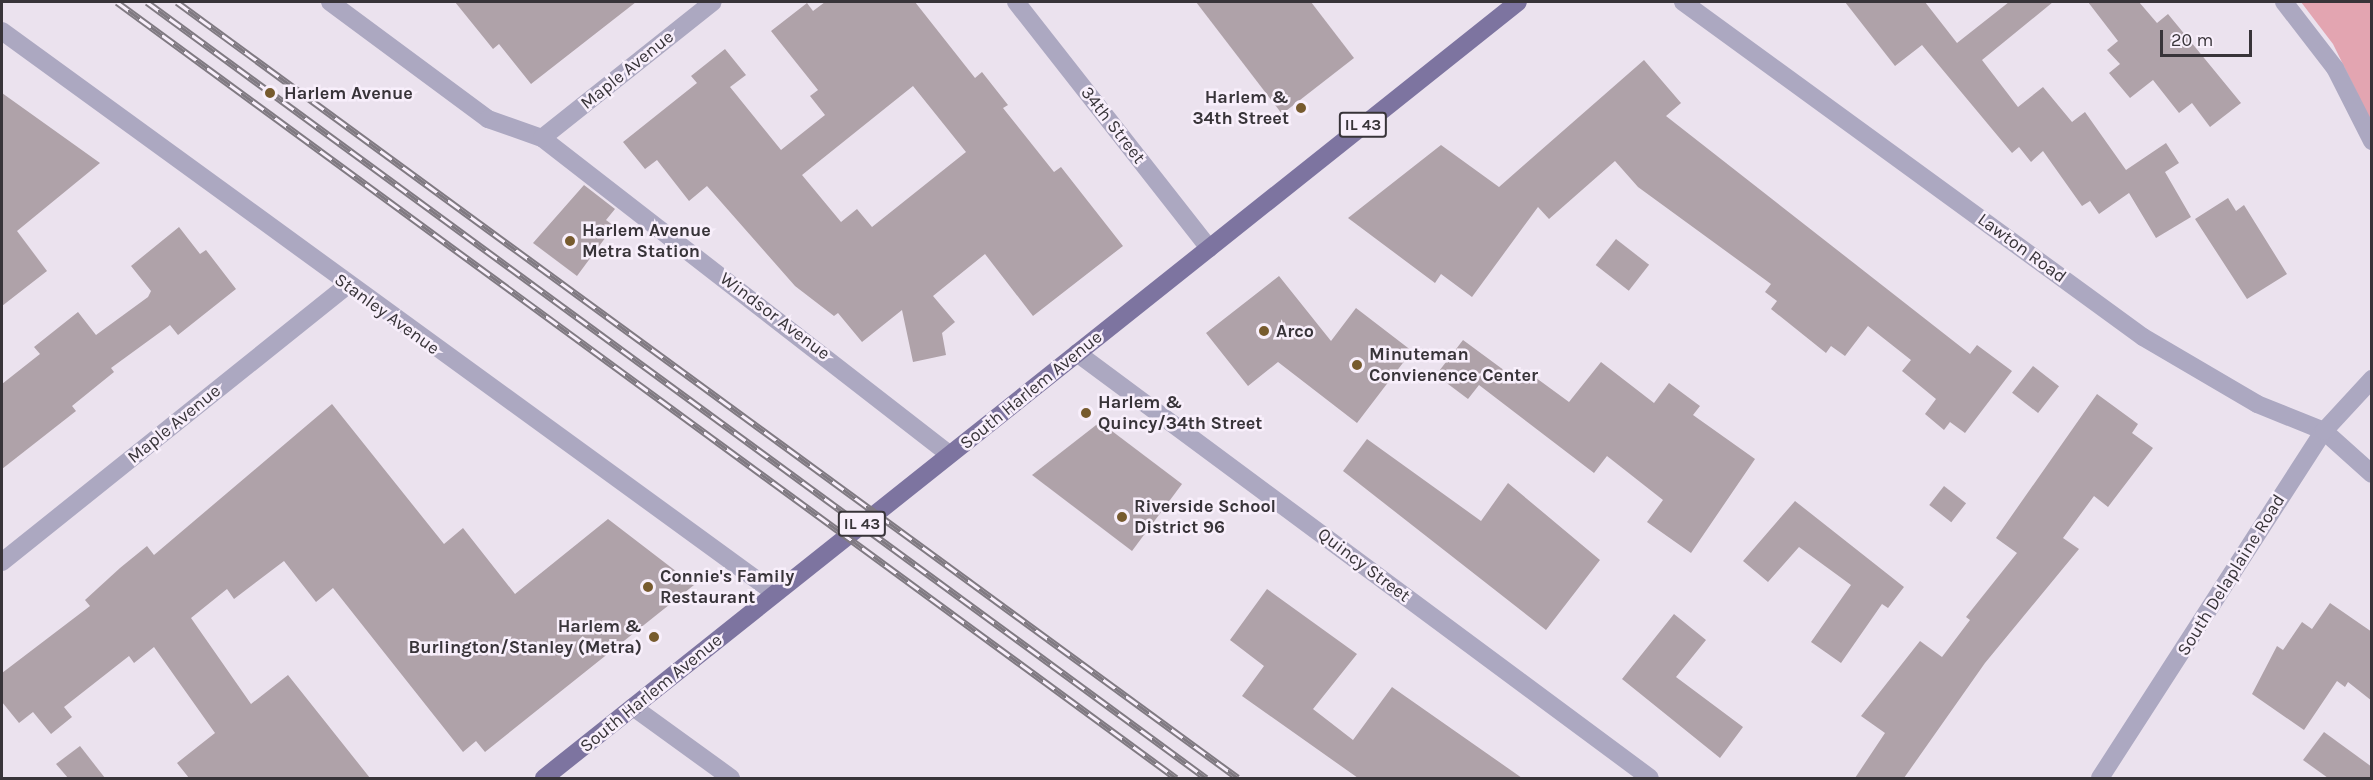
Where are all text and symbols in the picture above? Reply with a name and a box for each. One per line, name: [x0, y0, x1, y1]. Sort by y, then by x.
scale bar: [2163, 18, 2254, 56]
street label: Maple Avenue: [576, 26, 678, 114]
text: 20 m: [2171, 29, 2213, 51]
place label: Harlem Avenue: [284, 82, 413, 104]
street label: 34th Street: [1076, 82, 1150, 168]
marker: Harlem Avenue: [261, 84, 279, 102]
place label: Harlem & 34th Street: [1192, 87, 1289, 130]
marker: Harlem & 34th Street: [1294, 101, 1308, 115]
road number: IL 43: [1338, 112, 1388, 138]
street label: Lawton Road: [1973, 209, 2071, 287]
place label: Harlem Avenue Metra Station: [582, 220, 711, 262]
marker: Harlem Avenue Metra Station: [563, 234, 577, 248]
street label: Windsor Avenue: [716, 268, 834, 364]
street label: Stanley Avenue: [330, 269, 444, 359]
place label: Arco: [1276, 320, 1314, 342]
marker: Arco: [1257, 324, 1271, 338]
street label: South Harlem Avenue: [956, 326, 1106, 454]
place label: Minuteman Convienence Center: [1369, 344, 1538, 386]
marker: Minuteman Convienence Center: [1350, 358, 1364, 372]
street label: Maple Avenue: [123, 380, 225, 468]
place label: Harlem & Quincy/34th Street: [1098, 392, 1262, 434]
marker: Harlem & Quincy/34th Street: [1079, 406, 1093, 420]
street label: South Delaplaine Road: [2172, 490, 2290, 660]
place label: Riverside School District 96: [1134, 496, 1276, 538]
marker: Riverside School District 96: [1115, 510, 1129, 524]
road number: IL 43: [836, 511, 888, 537]
street label: Quincy Street: [1313, 523, 1415, 607]
place label: Connie's Family Restaurant: [660, 566, 794, 608]
marker: Connie's Family Restaurant: [641, 580, 655, 594]
place label: Harlem & Burlington/Stanley (Metra): [409, 616, 642, 658]
street label: South Harlem Avenue: [576, 629, 726, 757]
marker: Harlem & Burlington/Stanley (Metra): [647, 630, 661, 644]

